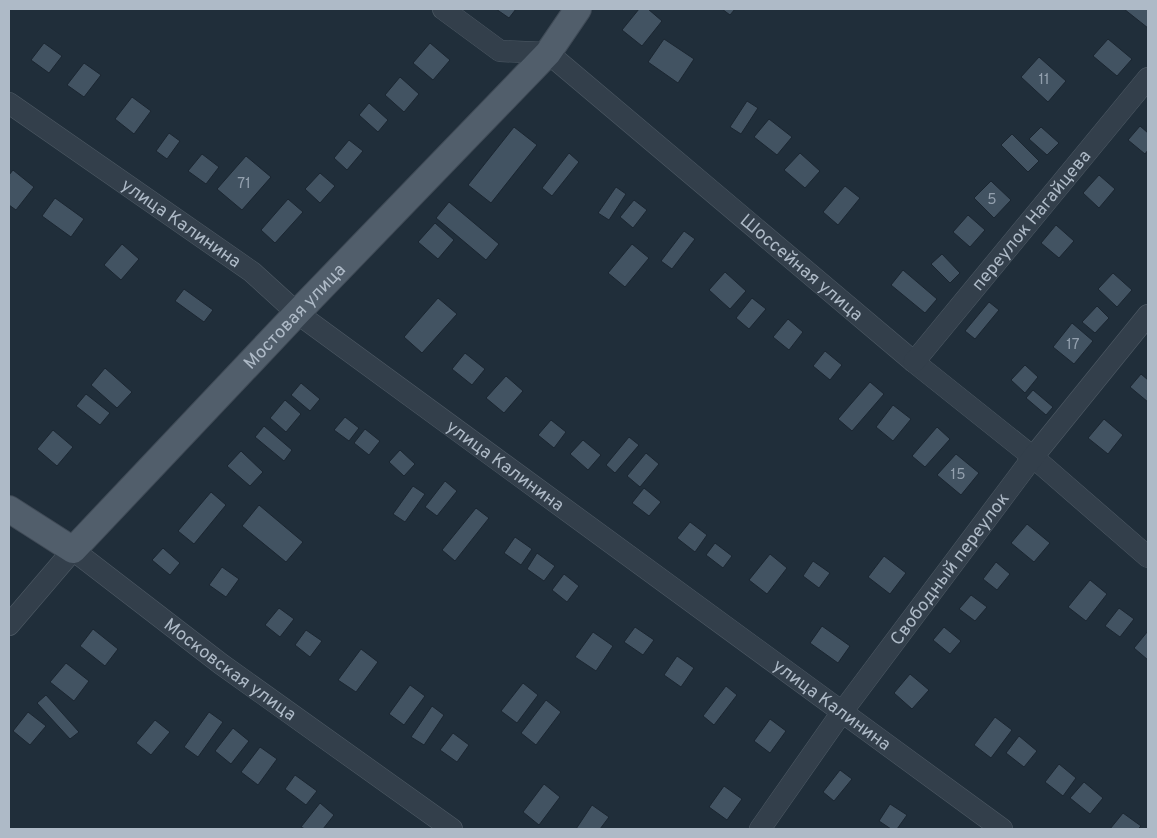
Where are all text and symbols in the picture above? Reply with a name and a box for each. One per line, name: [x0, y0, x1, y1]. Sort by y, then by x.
house number: 11: [1038, 71, 1050, 90]
street label: переулок Нагайцева: [967, 146, 1097, 296]
street label: улица Калинина: [116, 174, 245, 274]
house number: 71: [237, 175, 251, 194]
house number: 5: [987, 191, 997, 210]
street label: Шоссейная улица: [735, 210, 867, 327]
street label: Мостовая улица: [239, 259, 351, 375]
house number: 17: [1066, 336, 1080, 355]
street label: улица Калинина: [441, 416, 568, 518]
house number: 15: [951, 466, 965, 485]
street label: Свободный переулок: [886, 488, 1015, 651]
street label: Московская улица: [158, 614, 300, 727]
street label: улица Калинина: [768, 655, 895, 757]

